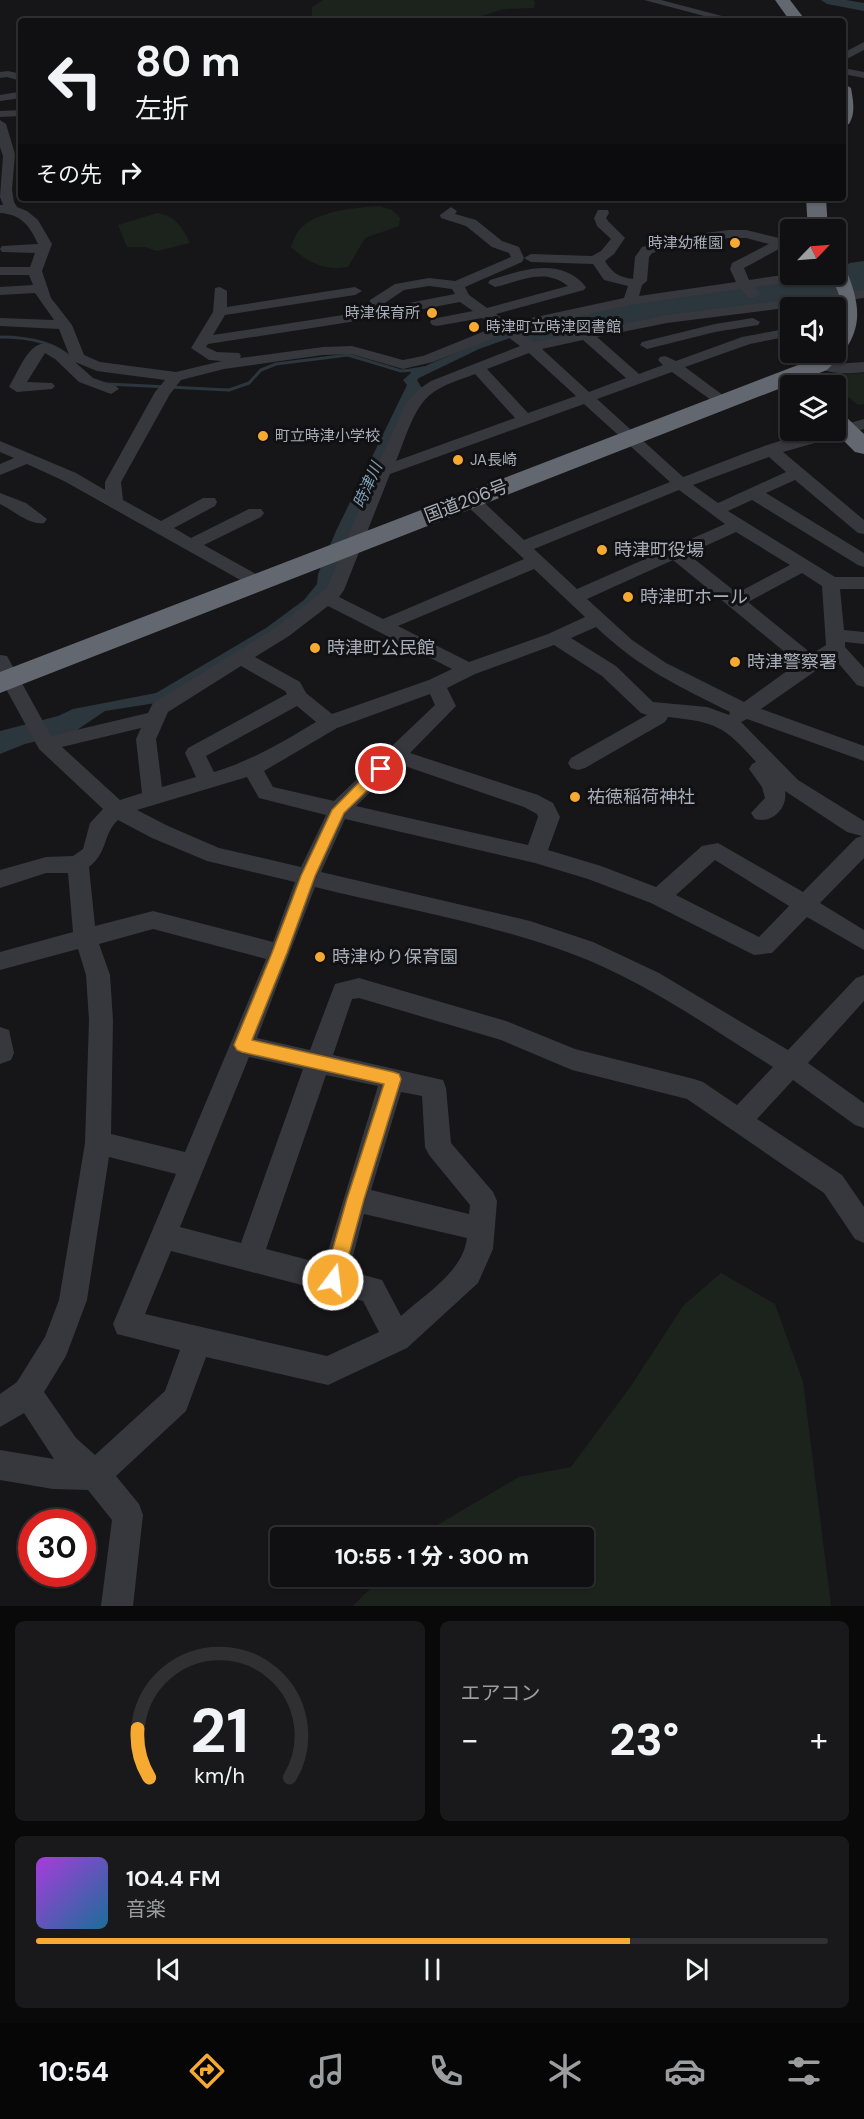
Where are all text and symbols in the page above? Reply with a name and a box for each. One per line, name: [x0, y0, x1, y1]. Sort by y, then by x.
text: 80 m: [135, 34, 241, 89]
icon: left: [36, 42, 114, 120]
text: 左折: [135, 91, 189, 126]
icon: right: [114, 156, 147, 189]
text: その先: [36, 160, 102, 189]
north arrow: [780, 219, 846, 285]
map controls: [780, 219, 846, 441]
place label: 時津幼稚園: [648, 233, 723, 253]
marker: 時津幼稚園: [728, 236, 742, 250]
button: sound: [780, 297, 846, 363]
place label: 時津保育所: [345, 303, 420, 323]
marker: 時津保育所: [425, 306, 439, 320]
place label: 時津町立時津図書館: [486, 317, 621, 337]
marker: 時津町立時津図書館: [467, 320, 481, 334]
button: layers: [780, 375, 846, 441]
place label: 町立時津小学校: [275, 426, 380, 446]
marker: 町立時津小学校: [256, 429, 270, 443]
place label: JA長崎: [470, 450, 517, 470]
marker: JA長崎: [451, 453, 465, 467]
water label: 時津川: [348, 457, 388, 511]
street label: 国道206号: [421, 474, 511, 528]
place label: 時津町役場: [614, 538, 704, 562]
marker: 時津町役場: [595, 543, 609, 557]
place label: 時津町ホール: [640, 585, 748, 609]
marker: 時津町ホール: [621, 590, 635, 604]
place label: 時津町公民館: [327, 636, 435, 660]
marker: 時津町公民館: [308, 641, 322, 655]
place label: 時津警察署: [747, 650, 837, 674]
marker: 時津警察署: [728, 655, 742, 669]
pin: [355, 743, 406, 794]
icon: arrive: [364, 752, 397, 785]
place label: 祐徳稲荷神社: [587, 785, 695, 809]
marker: 祐徳稲荷神社: [568, 790, 582, 804]
place label: 時津ゆり保育園: [332, 945, 458, 969]
marker: 時津ゆり保育園: [313, 950, 327, 964]
position arrow: [301, 1248, 365, 1312]
speed limit sign: 30: [18, 1509, 96, 1587]
text: 10:55 · 1 分 · 300 m: [335, 1542, 529, 1571]
text: エアコン: [461, 1680, 541, 1706]
text: 21: [190, 1690, 249, 1771]
text: 23°: [609, 1710, 679, 1769]
text: −: [461, 1718, 479, 1761]
text: +: [810, 1718, 828, 1761]
text: km/h: [194, 1762, 245, 1790]
text: 104.4 FM: [126, 1864, 221, 1893]
text: 音楽: [126, 1896, 166, 1922]
icon: previous: [152, 1953, 185, 1986]
icon: pause: [416, 1953, 449, 1986]
icon: next: [680, 1953, 713, 1986]
icon: directions: [186, 2050, 228, 2092]
icon: music: [306, 2050, 348, 2092]
icon: phone: [425, 2050, 467, 2092]
icon: climate: [544, 2050, 586, 2092]
icon: car: [664, 2050, 706, 2092]
icon: filters: [783, 2050, 825, 2092]
text: 10:54: [39, 2054, 109, 2089]

